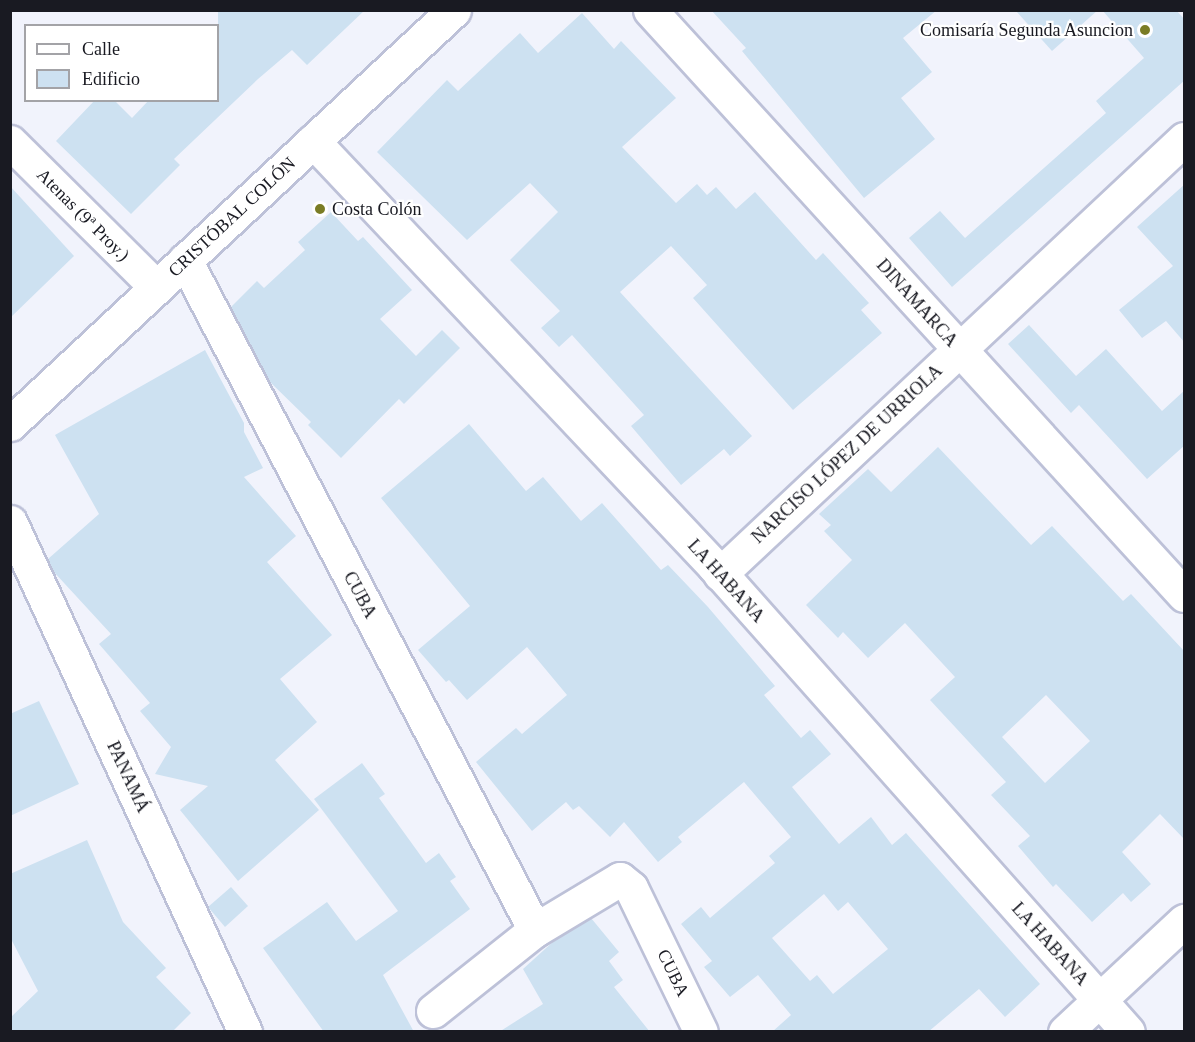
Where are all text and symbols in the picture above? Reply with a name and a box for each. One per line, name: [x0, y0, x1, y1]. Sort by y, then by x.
place label: Comisaría Segunda Asuncion: [919, 19, 1133, 41]
marker: Comisaría Segunda Asuncion: [1138, 23, 1152, 37]
legend: [24, 24, 219, 102]
text: Calle: [82, 39, 120, 59]
text: Edificio: [82, 69, 140, 89]
street label: CRISTÓBAL COLÓN: [164, 152, 300, 282]
street label: Atenas (9ª Proy.): [32, 164, 134, 266]
place label: Costa Colón: [332, 198, 422, 220]
marker: Costa Colón: [313, 202, 327, 216]
street label: DINAMARCA: [872, 255, 962, 351]
street label: NARCISO LÓPEZ DE URRIOLA: [747, 360, 947, 548]
street label: LA HABANA: [683, 535, 769, 627]
street label: CUBA: [339, 568, 381, 622]
street label: PANAMÁ: [102, 738, 154, 816]
street label: LA HABANA: [1007, 898, 1093, 990]
street label: CUBA: [652, 946, 694, 1000]

